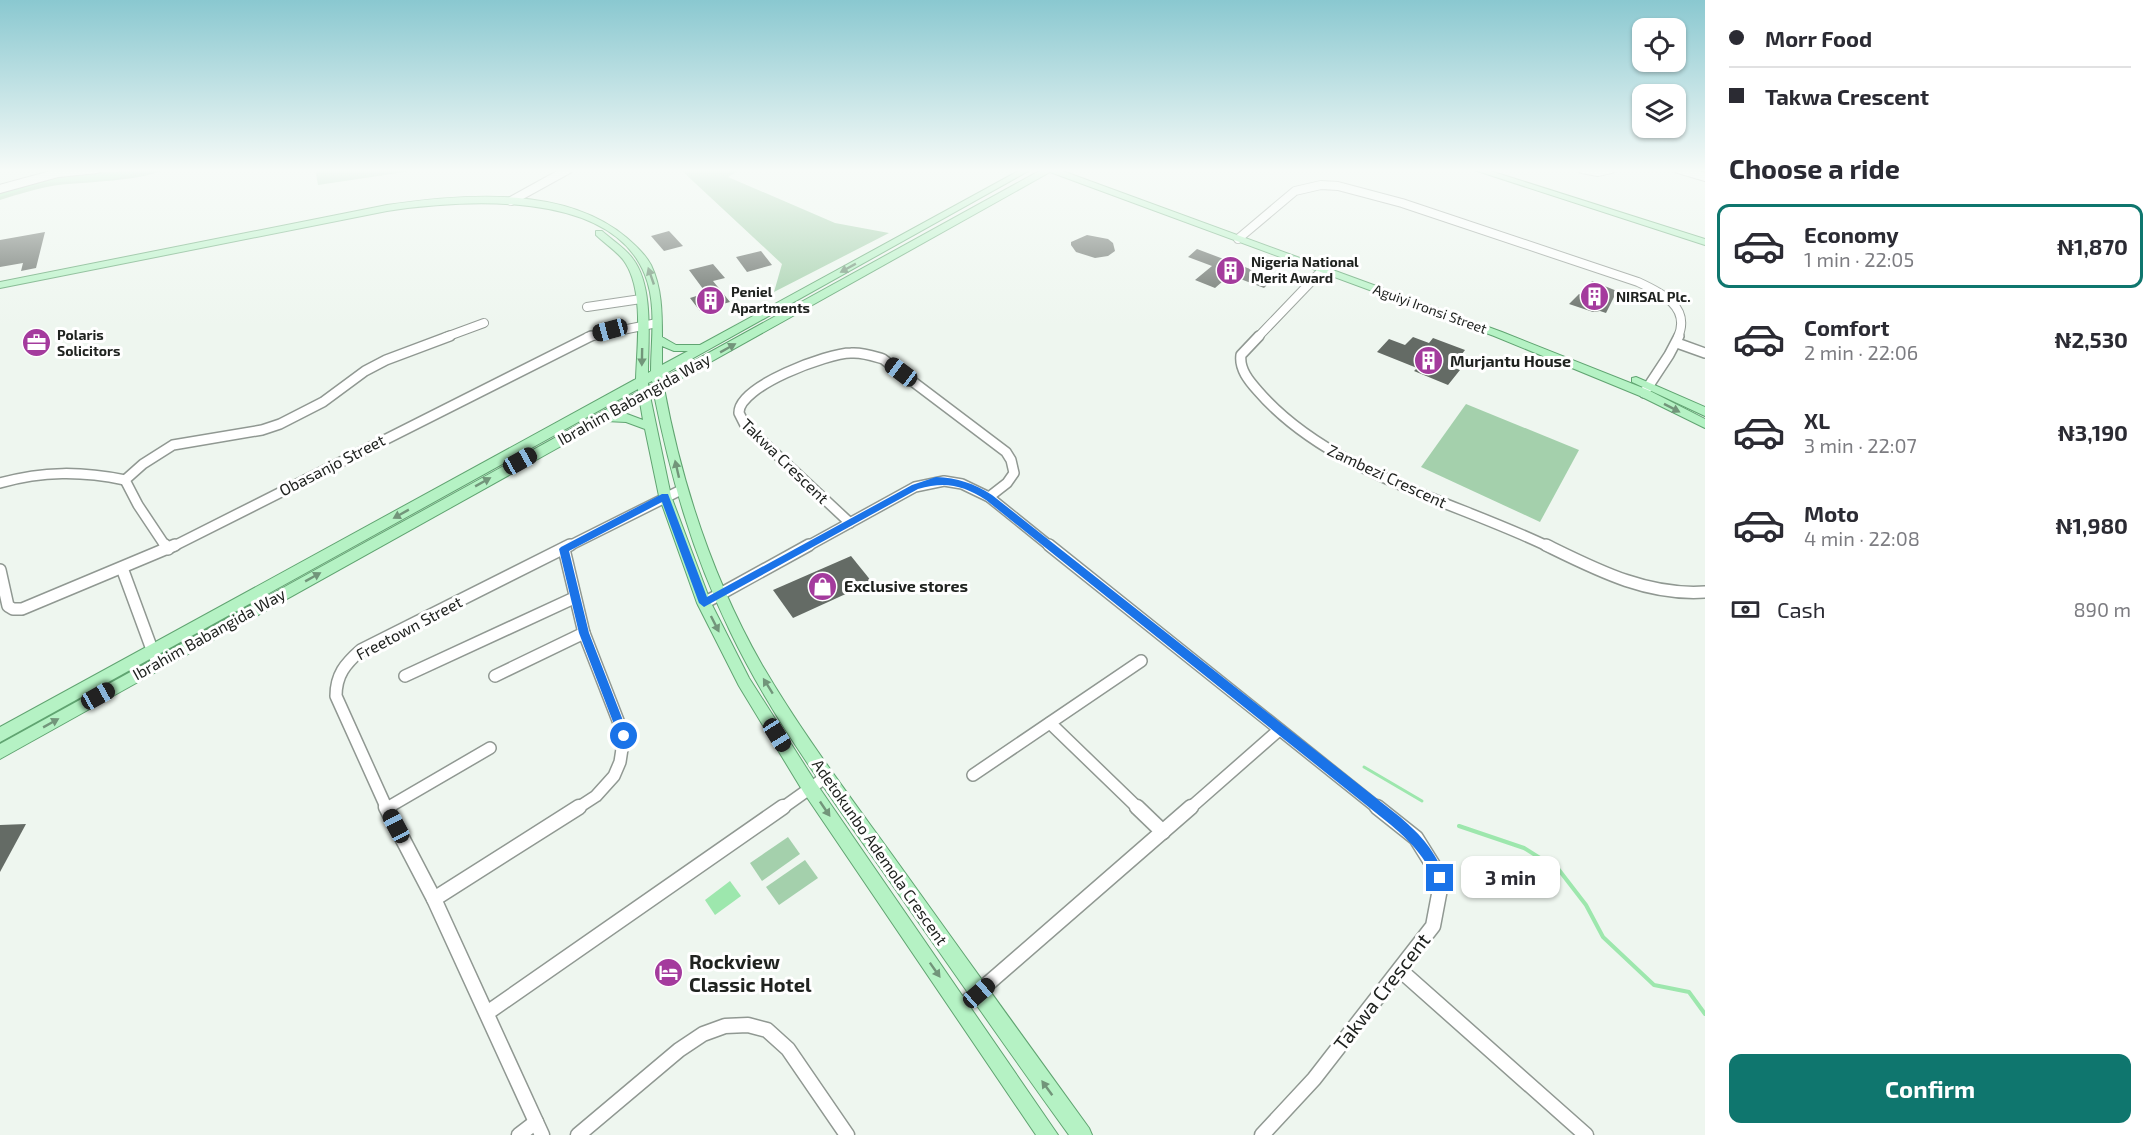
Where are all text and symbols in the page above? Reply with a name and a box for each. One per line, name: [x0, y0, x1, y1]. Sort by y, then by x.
map controls: [1632, 18, 1686, 138]
button: locate: [1632, 18, 1686, 72]
text: Morr Food: [1765, 25, 1872, 51]
text: Takwa Crescent: [1765, 83, 1929, 109]
button: layers: [1632, 84, 1686, 138]
text: Choose a ride: [1729, 152, 1900, 184]
icon: car: [1732, 219, 1786, 273]
text: Economy: [1804, 221, 1899, 247]
text: ₦1,870: [2057, 233, 2128, 259]
text: 1 min · 22:05: [1804, 247, 1914, 271]
place label: Nigeria National Merit Award: [1251, 253, 1359, 286]
building icon: Nigeria National Merit Award: [1214, 254, 1246, 286]
one-way arrow: [839, 263, 856, 273]
one-way arrow: [645, 267, 655, 285]
street label: Aguiyi Ironsi Street: [1371, 280, 1489, 337]
building icon: NIRSAL Plc.: [1579, 281, 1611, 313]
place label: Peniel Apartments: [731, 283, 810, 316]
building icon: Peniel Apartments: [694, 284, 726, 316]
place label: NIRSAL Plc.: [1616, 288, 1691, 305]
icon: car: [1732, 312, 1786, 366]
text: Comfort: [1804, 314, 1889, 340]
car: [590, 317, 630, 343]
place label: Polaris Solicitors: [57, 326, 120, 359]
text: ₦2,530: [2054, 326, 2128, 352]
office icon: Polaris Solicitors: [20, 327, 52, 359]
text: 2 min · 22:06: [1804, 340, 1918, 364]
one-way arrow: [720, 343, 737, 353]
building icon: Murjantu House: [1413, 345, 1445, 377]
one-way arrow: [637, 347, 647, 366]
street label: Ibrahim Babangida Way: [554, 348, 714, 448]
place label: Murjantu House: [1450, 351, 1571, 370]
car: [881, 354, 921, 390]
one-way arrow: [1664, 403, 1681, 412]
icon: car: [1732, 405, 1786, 459]
text: XL: [1804, 407, 1830, 433]
street label: Takwa Crescent: [738, 414, 833, 507]
text: ₦3,190: [2058, 419, 2128, 445]
street label: Obasanjo Street: [276, 430, 388, 500]
text: 3 min · 22:07: [1804, 433, 1917, 457]
street label: Zambezi Crescent: [1325, 440, 1450, 511]
car: [500, 444, 540, 478]
one-way arrow: [671, 459, 681, 478]
one-way arrow: [475, 477, 492, 487]
icon: car: [1732, 498, 1786, 552]
text: Moto: [1804, 500, 1859, 526]
one-way arrow: [392, 509, 409, 519]
text: ₦1,980: [2056, 512, 2128, 538]
text: 4 min · 22:08: [1804, 526, 1920, 550]
shop icon: Exclusive stores: [807, 570, 839, 602]
one-way arrow: [305, 572, 322, 582]
place label: Exclusive stores: [844, 576, 968, 595]
street label: Ibrahim Babangida Way: [129, 583, 289, 683]
street label: Freetown Street: [352, 592, 465, 664]
icon: cash: [1729, 593, 1762, 626]
text: Cash: [1777, 596, 1826, 622]
text: 890 m: [2073, 597, 2131, 621]
one-way arrow: [710, 615, 719, 632]
one-way arrow: [763, 678, 774, 694]
car: [78, 679, 118, 713]
car: [760, 715, 794, 755]
one-way arrow: [43, 718, 60, 728]
route start: [610, 722, 637, 749]
street label: Adetokunbo Ademola Crescent: [809, 755, 952, 948]
one-way arrow: [819, 801, 831, 817]
car: [380, 806, 412, 846]
callout: 3 min: [1461, 857, 1560, 899]
route end: [1426, 864, 1453, 891]
text: 3 min: [1485, 865, 1536, 889]
street label: Takwa Crescent: [1328, 928, 1435, 1055]
place label: Rockview Classic Hotel: [689, 949, 812, 996]
hotel icon: Rockview Classic Hotel: [652, 957, 684, 989]
one-way arrow: [929, 962, 940, 978]
car: [960, 974, 998, 1012]
button: Confirm: [1729, 1054, 2131, 1123]
one-way arrow: [1041, 1080, 1053, 1096]

